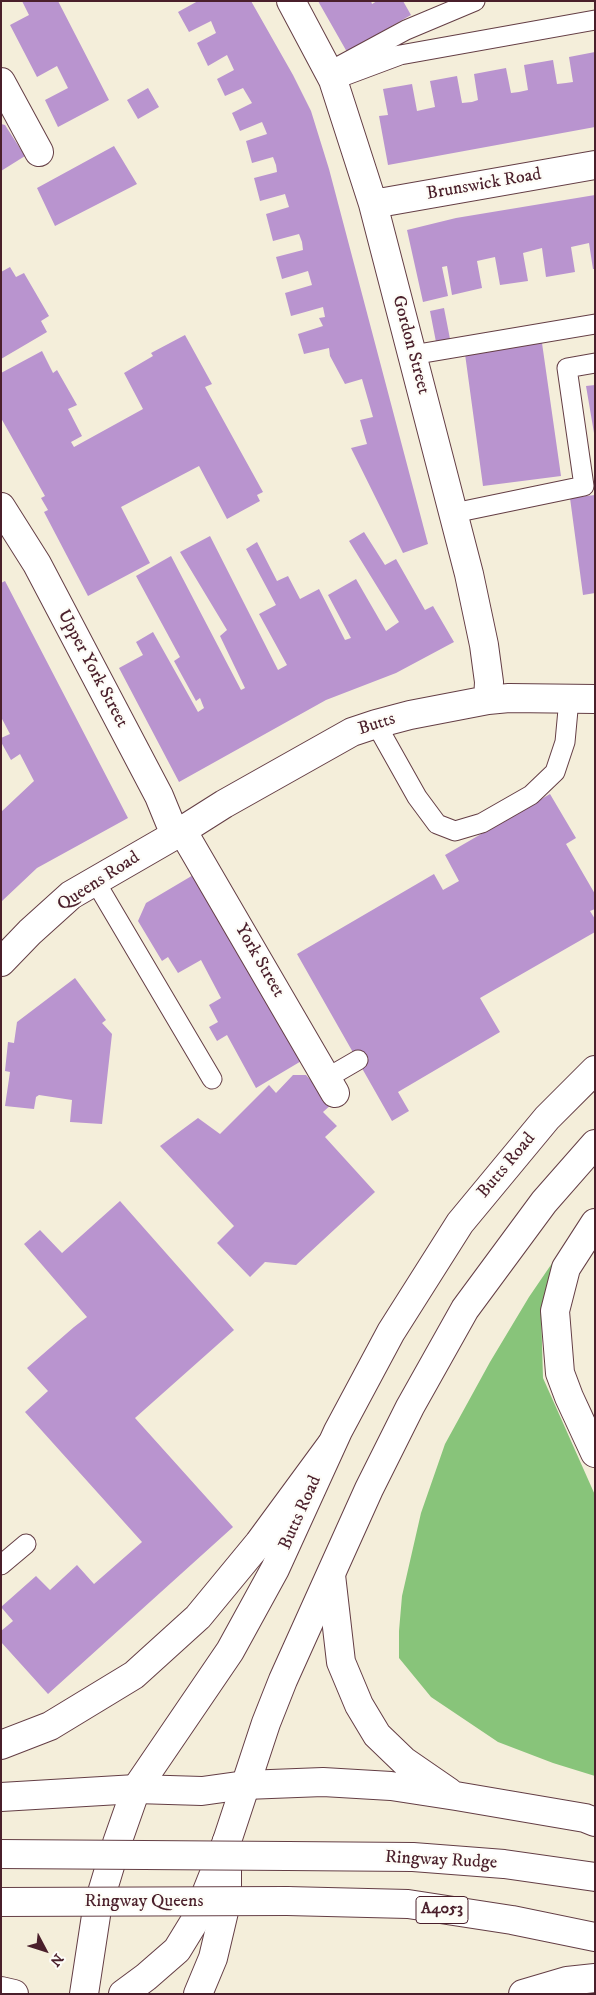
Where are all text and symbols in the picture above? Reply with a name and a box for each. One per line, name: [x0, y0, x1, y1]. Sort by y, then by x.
street label: Brunswick Road: [425, 164, 543, 206]
street label: Gordon Street: [386, 293, 434, 397]
street label: Upper York Street: [52, 606, 132, 732]
street label: Butts: [356, 709, 398, 741]
street label: Queens Road: [54, 847, 144, 917]
street label: York Street: [229, 921, 289, 1001]
street label: Butts Road: [473, 1129, 541, 1203]
street label: Butts Road: [275, 1473, 327, 1553]
street label: Ringway Rudge: [384, 1847, 498, 1875]
street label: Ringway Queens: [85, 1891, 203, 1913]
road number: A4053: [416, 1896, 468, 1924]
north arrow: [20, 1925, 70, 1975]
text: N: [46, 1949, 67, 1970]

